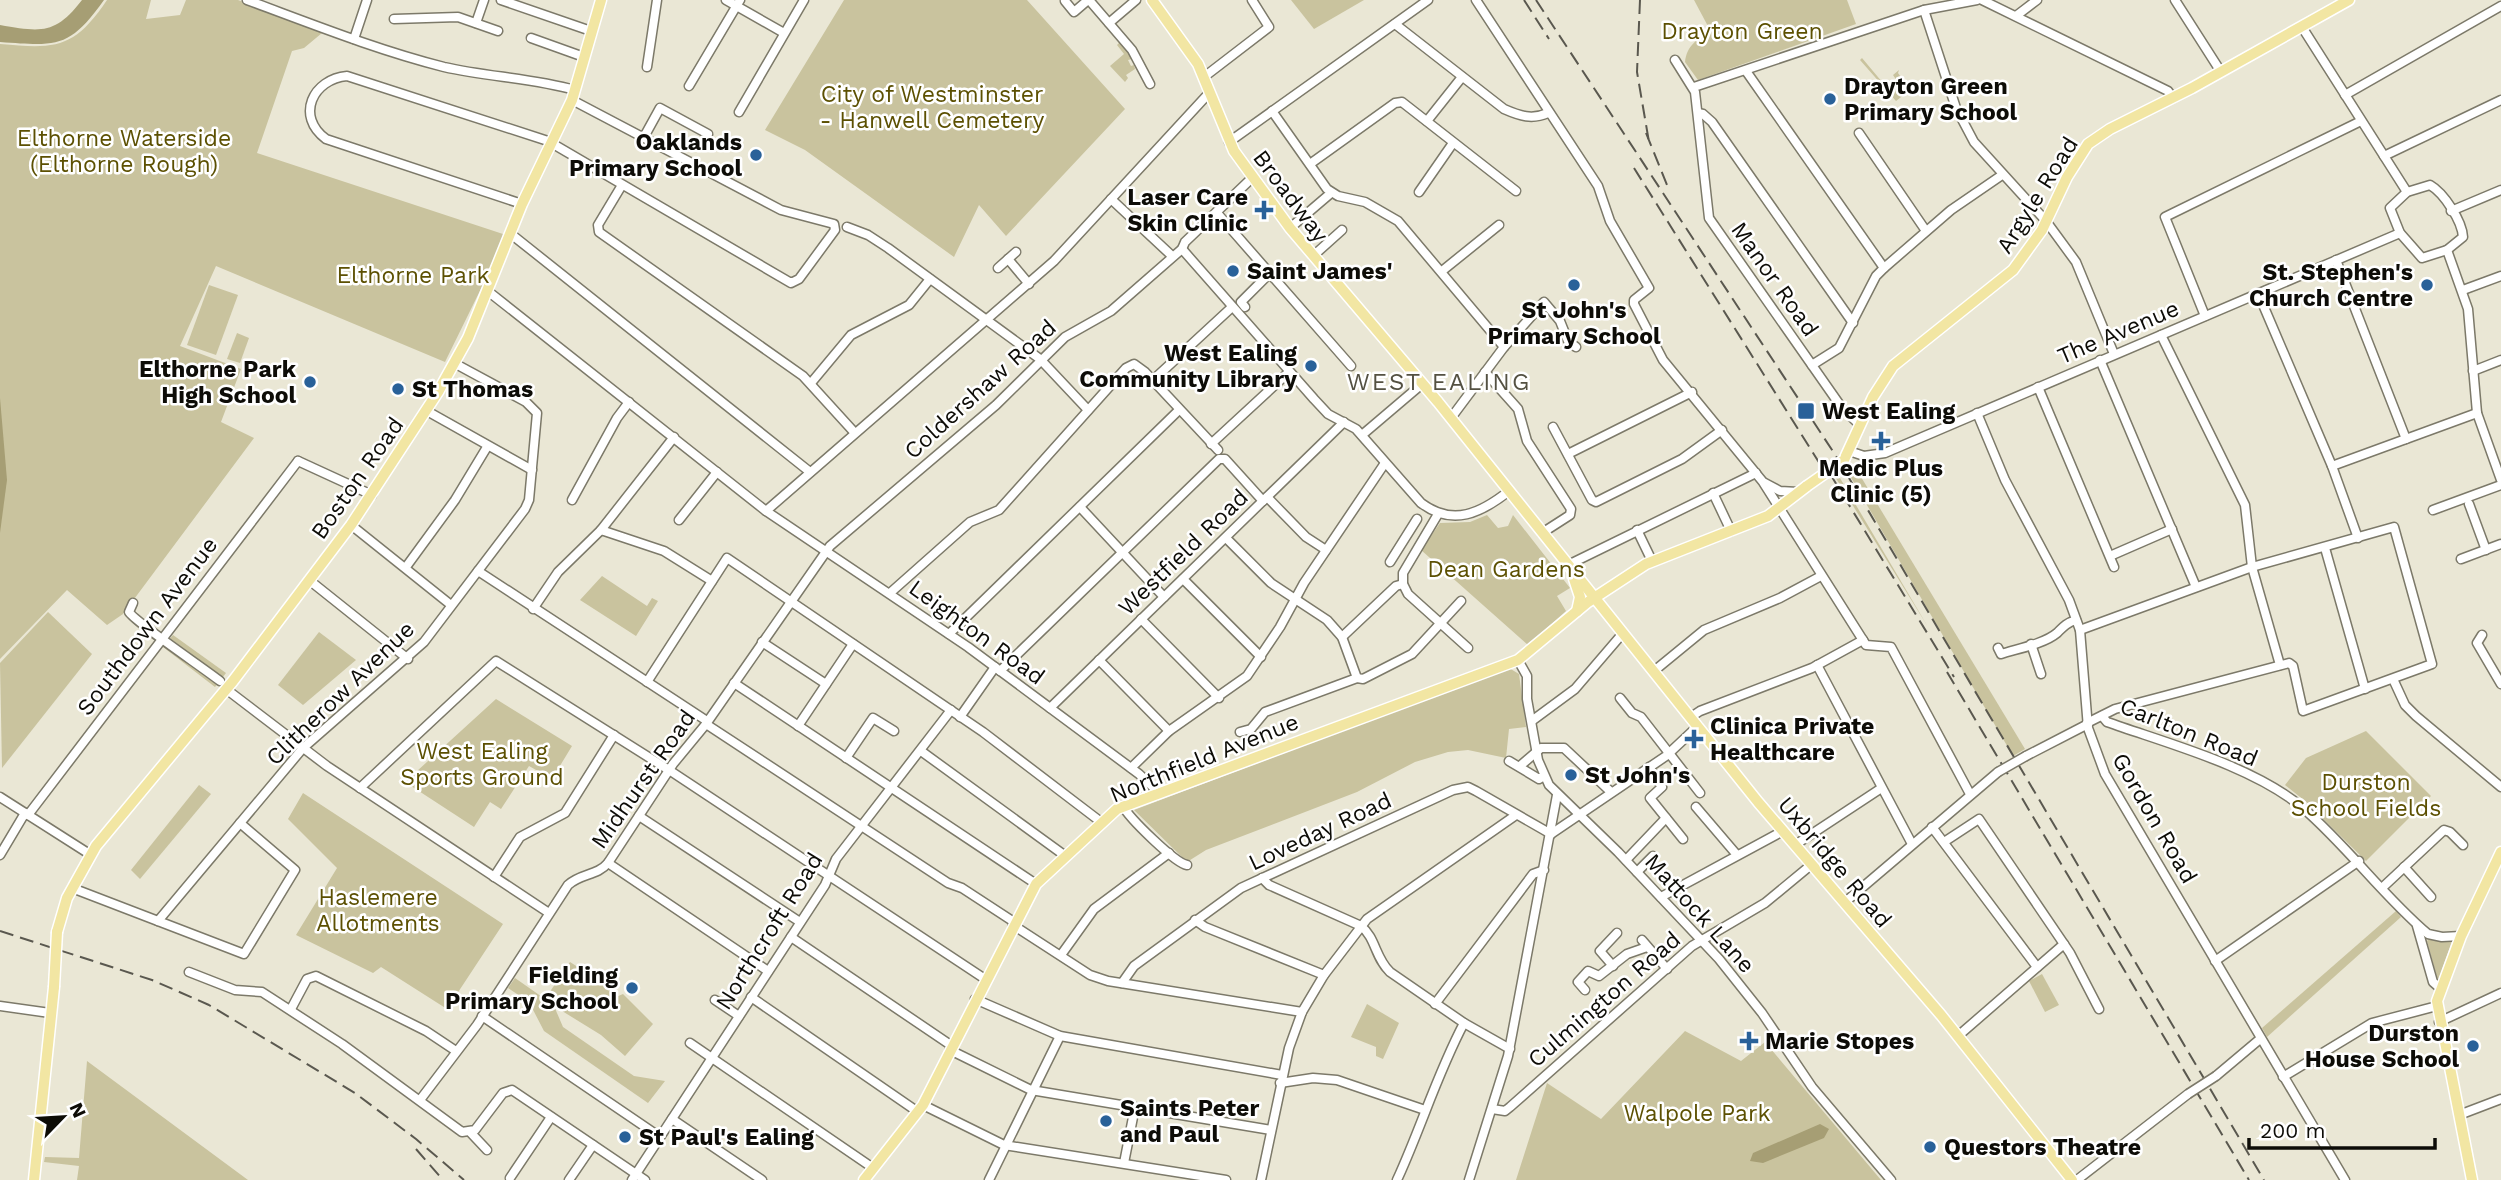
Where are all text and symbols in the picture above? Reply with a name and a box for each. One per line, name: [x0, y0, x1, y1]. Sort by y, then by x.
park label: Drayton Green: [1661, 18, 1823, 45]
place label: Drayton Green Primary School: [1844, 73, 2018, 126]
park label: City of Westminster - Hanwell Cemetery: [820, 81, 1044, 134]
marker: Drayton Green Primary School: [1822, 91, 1838, 107]
park label: Elthorne Waterside (Elthorne Rough): [17, 125, 231, 178]
place label: Oaklands Primary School: [569, 129, 742, 182]
street label: Argyle Road: [1991, 132, 2084, 259]
street label: Broadway: [1247, 145, 1334, 248]
marker: Oaklands Primary School: [748, 147, 764, 163]
place label: Laser Care Skin Clinic: [1127, 184, 1248, 237]
marker: Laser Care Skin Clinic: [1254, 200, 1274, 220]
street label: Manor Road: [1725, 217, 1824, 342]
place label: Saint James': [1247, 258, 1392, 285]
place label: St. Stephen's Church Centre: [2249, 259, 2413, 312]
park label: Elthorne Park: [336, 262, 490, 289]
marker: Saint James': [1225, 263, 1241, 279]
marker: St John's Primary School: [1566, 277, 1582, 293]
marker: St. Stephen's Church Centre: [2419, 277, 2435, 293]
street label: The Avenue: [2053, 295, 2183, 370]
place label: St John's Primary School: [1487, 297, 1661, 350]
street label: Coldershaw Road: [899, 314, 1062, 465]
place label: West Ealing Community Library: [1079, 340, 1297, 393]
place label: Elthorne Park High School: [139, 356, 297, 409]
marker: West Ealing Community Library: [1303, 358, 1319, 374]
district label: WEST EALING: [1347, 368, 1531, 396]
marker: Elthorne Park High School: [302, 374, 318, 390]
place label: St Thomas: [412, 376, 533, 403]
marker: St Thomas: [390, 381, 406, 397]
place label: West Ealing: [1822, 398, 1955, 425]
marker: West Ealing: [1796, 401, 1816, 421]
street label: Boston Road: [305, 412, 409, 544]
marker: Medic Plus Clinic (5): [1871, 431, 1891, 451]
place label: Medic Plus Clinic (5): [1819, 455, 1943, 508]
street label: Westfield Road: [1113, 484, 1254, 621]
street label: Southdown Avenue: [72, 532, 223, 721]
park label: Dean Gardens: [1427, 556, 1585, 583]
street label: Leighton Road: [904, 574, 1050, 691]
street label: Clitherow Avenue: [261, 616, 420, 771]
street label: Carlton Road: [2116, 693, 2262, 772]
street label: Midhurst Road: [586, 705, 701, 854]
street label: Northfield Avenue: [1106, 708, 1302, 809]
place label: Clinica Private Healthcare: [1710, 713, 1874, 766]
marker: Clinica Private Healthcare: [1684, 729, 1704, 749]
park label: West Ealing Sports Ground: [400, 738, 564, 791]
street label: Gordon Road: [2106, 748, 2203, 888]
place label: St John's: [1585, 762, 1690, 789]
marker: St John's: [1563, 767, 1579, 783]
park label: Durston School Fields: [2291, 769, 2441, 822]
street label: Loveday Road: [1244, 787, 1396, 876]
street label: Uxbridge Road: [1772, 791, 1897, 933]
street label: Northcroft Road: [710, 848, 829, 1015]
street label: Mattock Lane: [1639, 848, 1760, 979]
park label: Haslemere Allotments: [316, 884, 440, 937]
street label: Culmington Road: [1523, 926, 1686, 1073]
place label: Fielding Primary School: [445, 962, 618, 1015]
marker: Fielding Primary School: [624, 980, 640, 996]
place label: Durston House School: [2305, 1020, 2459, 1073]
place label: Marie Stopes: [1765, 1028, 1914, 1055]
marker: Marie Stopes: [1739, 1031, 1759, 1051]
marker: Durston House School: [2465, 1038, 2481, 1054]
north arrow: [28, 1082, 98, 1152]
place label: Saints Peter and Paul: [1120, 1095, 1259, 1148]
text: N: [65, 1099, 91, 1121]
park label: Walpole Park: [1623, 1100, 1771, 1127]
scale bar: [2249, 1106, 2434, 1150]
marker: Saints Peter and Paul: [1098, 1113, 1114, 1129]
text: 200 m: [2260, 1118, 2326, 1143]
place label: St Paul's Ealing: [639, 1124, 814, 1151]
marker: St Paul's Ealing: [617, 1129, 633, 1145]
place label: Questors Theatre: [1944, 1134, 2141, 1161]
marker: Questors Theatre: [1922, 1139, 1938, 1155]

